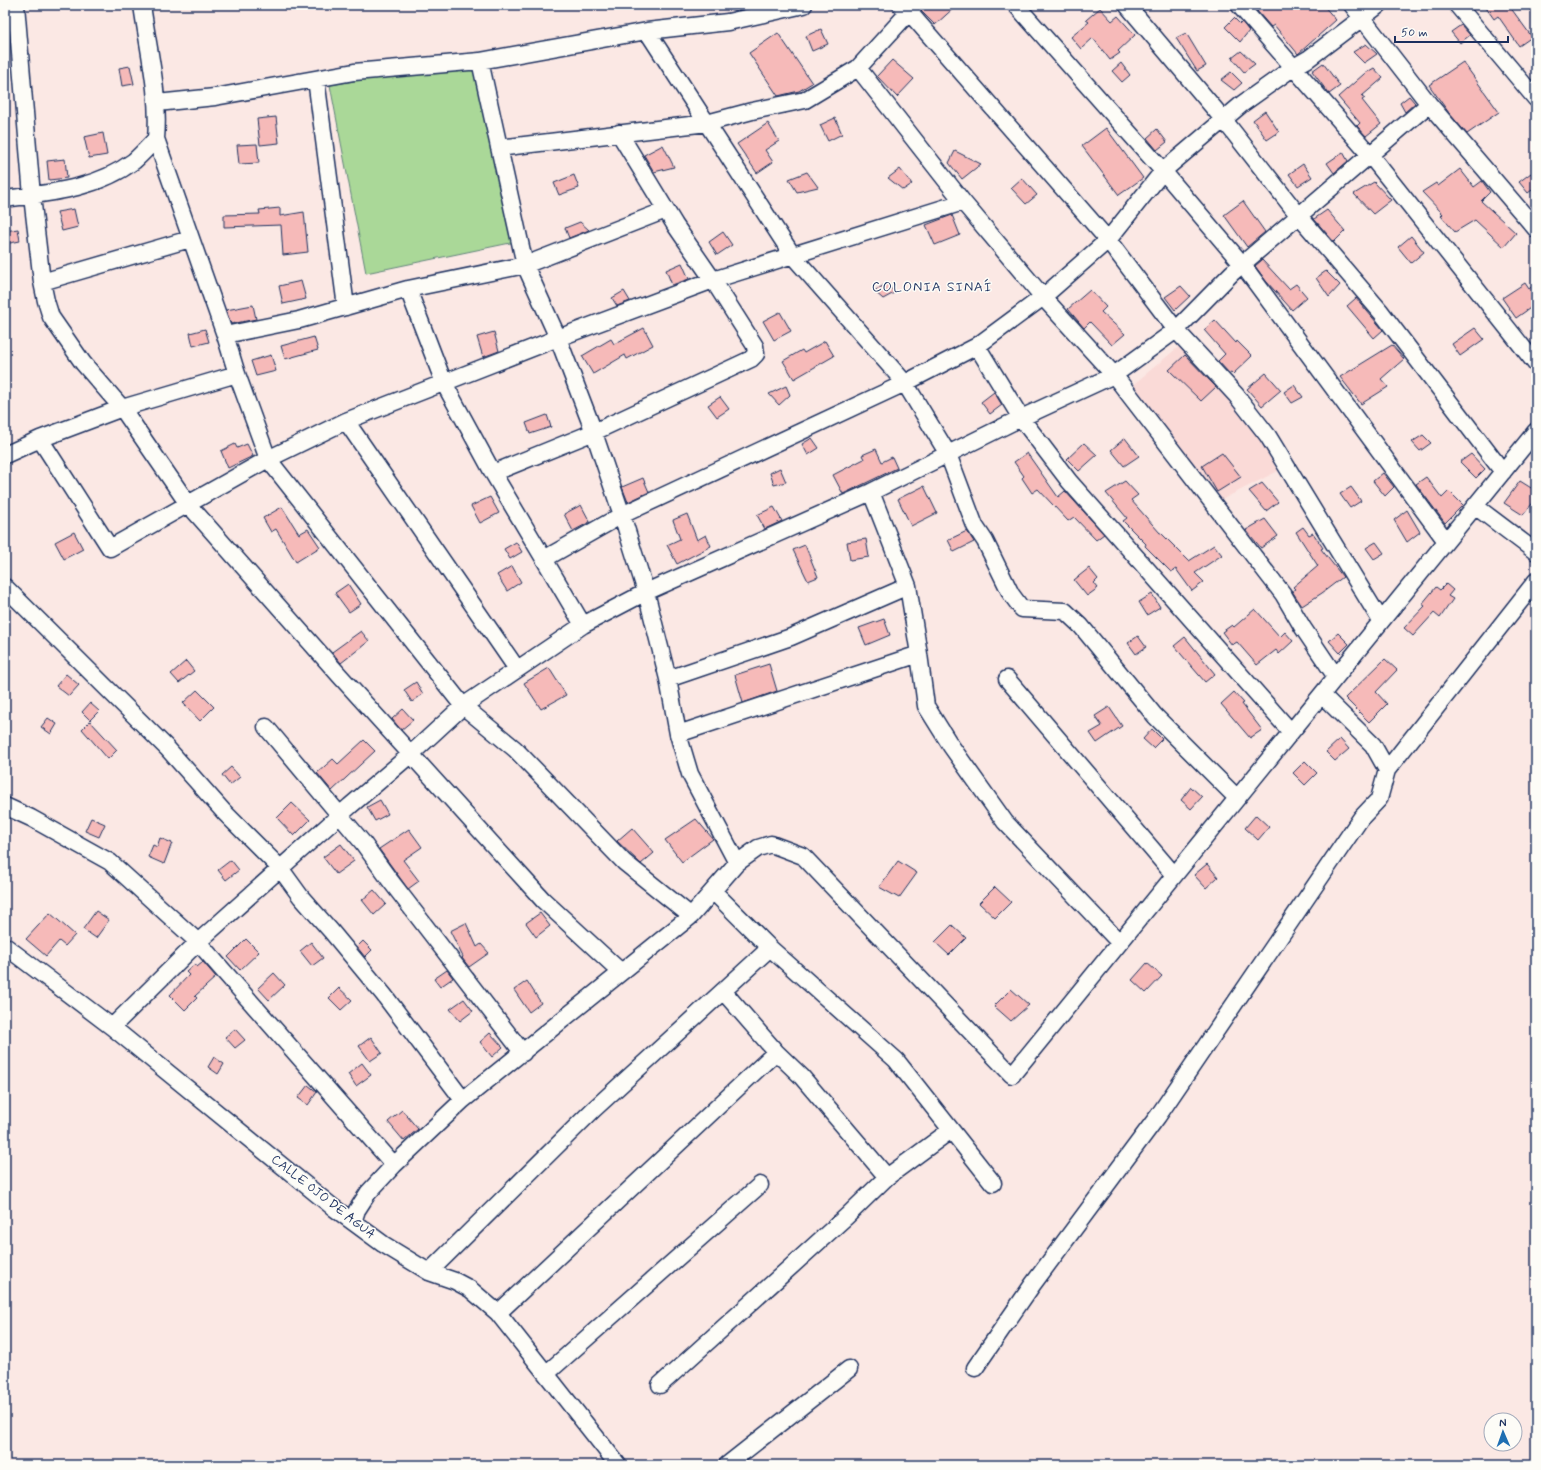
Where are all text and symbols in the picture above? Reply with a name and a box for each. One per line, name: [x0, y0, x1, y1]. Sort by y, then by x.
scale bar: [1395, 18, 1508, 44]
text: 50 m: [1401, 25, 1428, 41]
district label: COLONIA SINAÍ: [872, 278, 992, 296]
street label: CALLE OJO DE AGUA: [267, 1151, 379, 1243]
north arrow: [1483, 1412, 1523, 1452]
text: N: [1499, 1416, 1507, 1430]

